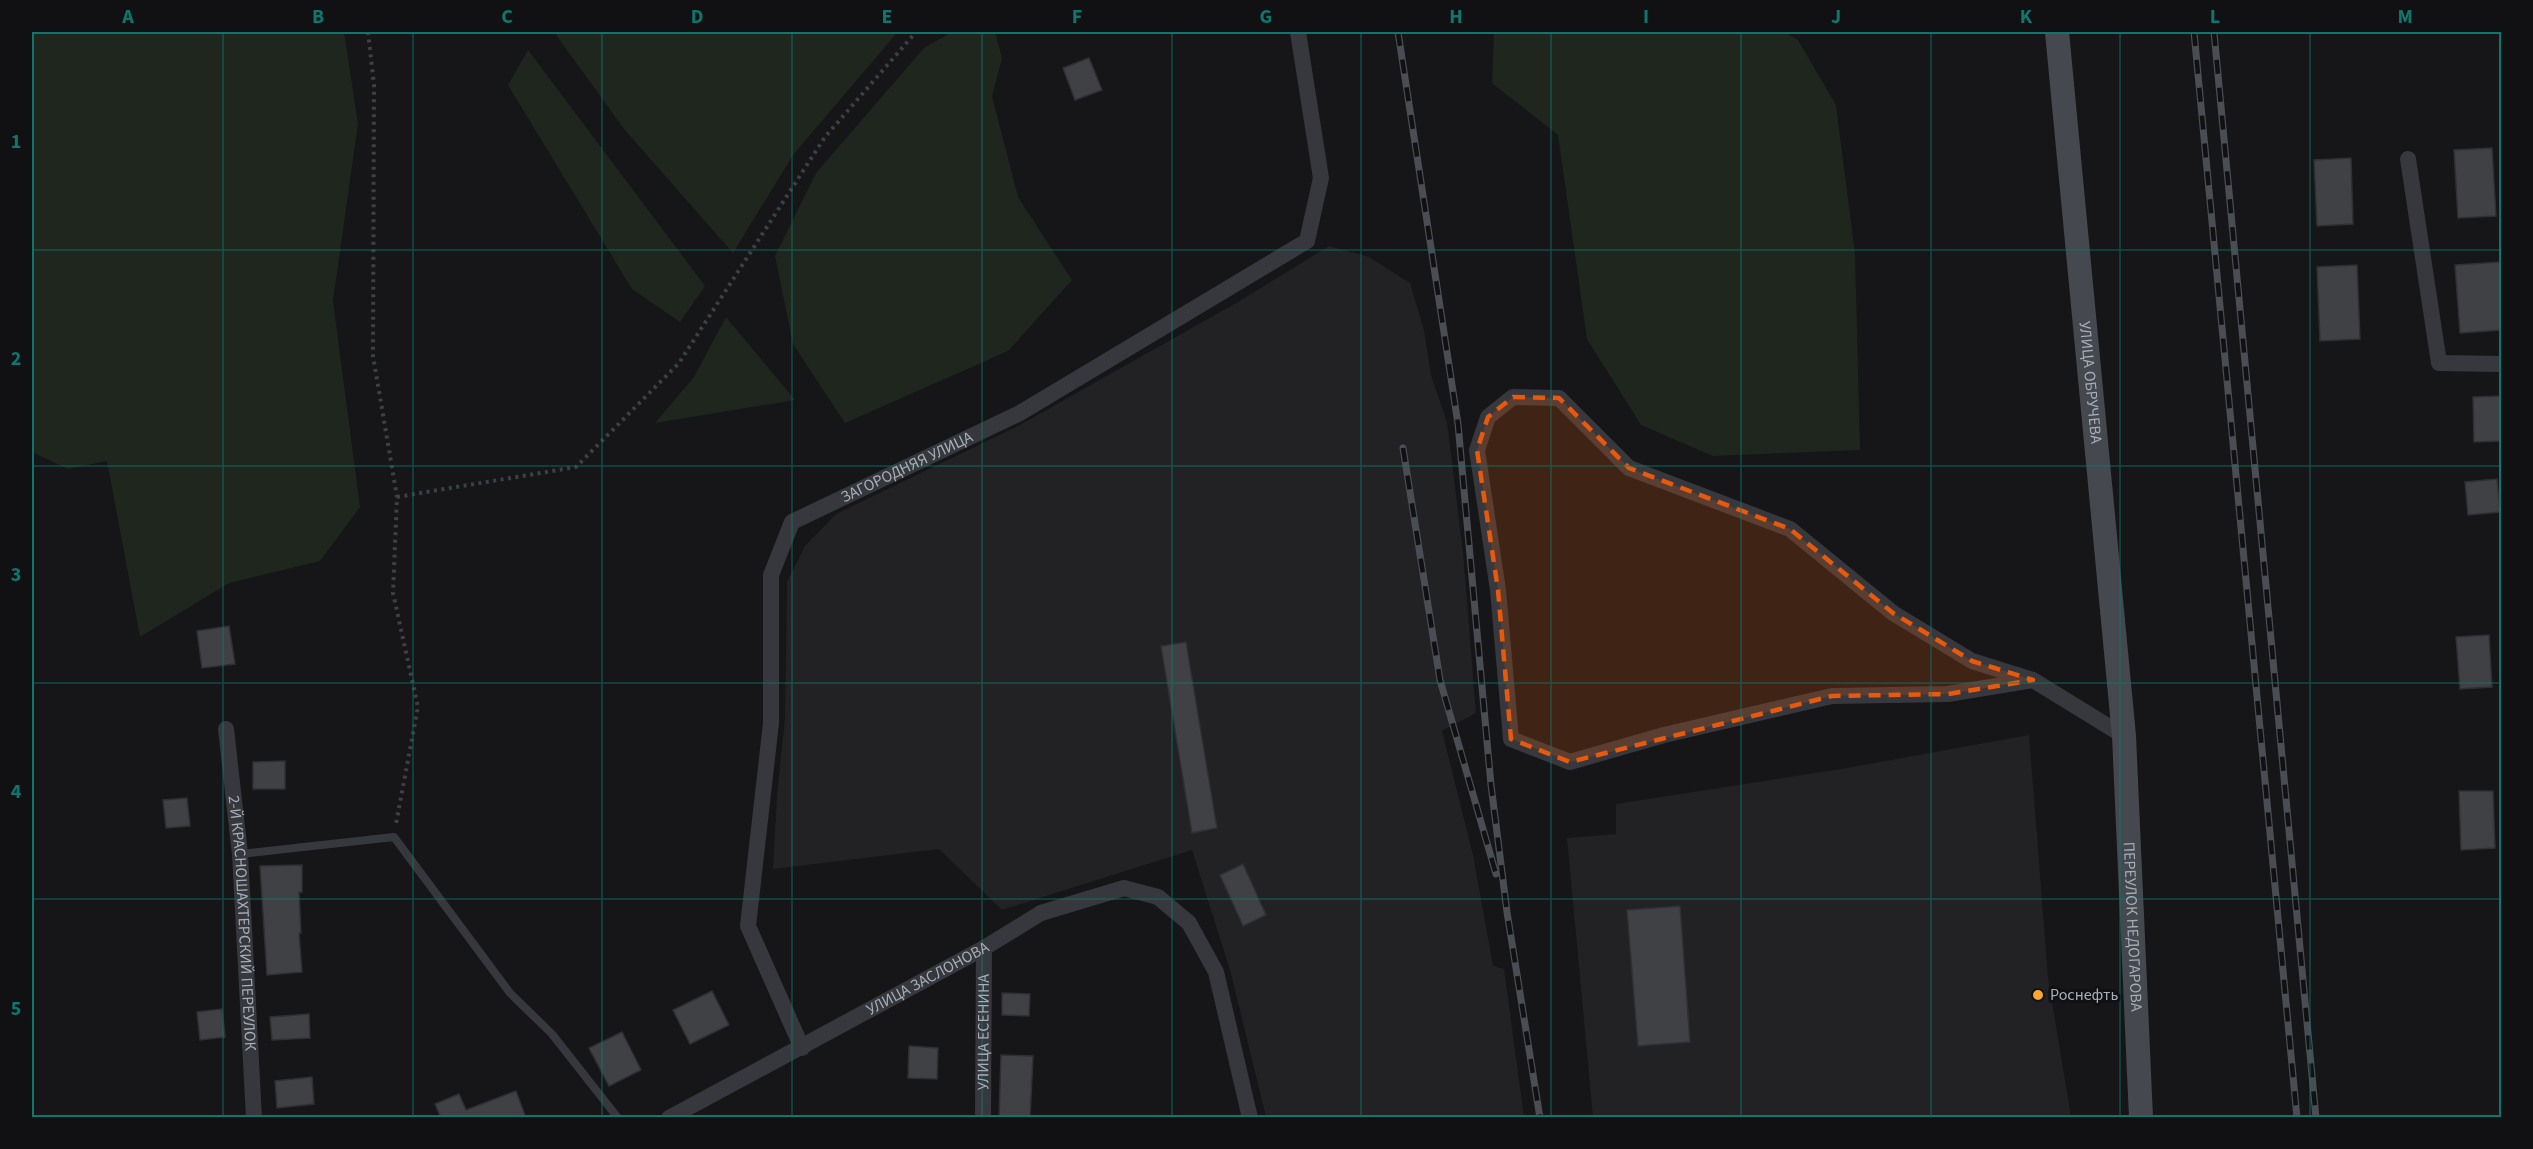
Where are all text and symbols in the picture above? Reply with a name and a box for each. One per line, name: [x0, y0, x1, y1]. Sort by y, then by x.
text: A: [121, 3, 134, 31]
text: B: [312, 3, 324, 31]
text: C: [501, 3, 513, 31]
text: D: [691, 3, 703, 31]
text: E: [882, 3, 892, 31]
text: F: [1072, 3, 1082, 31]
text: G: [1260, 3, 1272, 31]
text: H: [1449, 3, 1463, 31]
text: I: [1643, 3, 1649, 31]
text: J: [1831, 3, 1841, 31]
text: K: [2020, 3, 2033, 31]
text: L: [2210, 3, 2220, 31]
text: M: [2397, 3, 2413, 31]
text: 1: [11, 128, 21, 156]
street label: УЛИЦА ОБРУЧЕВА: [2074, 320, 2107, 445]
text: 2: [11, 345, 21, 373]
street label: ЗАГОРОДНЯЯ УЛИЦА: [837, 426, 977, 508]
text: 3: [11, 561, 21, 589]
text: 4: [11, 778, 22, 806]
street label: 2-Й КРАСНОШАХТЕРСКИЙ ПЕРЕУЛОК: [223, 794, 261, 1052]
street label: ПЕРЕУЛОК НЕДОГАРОВА: [2118, 841, 2147, 1012]
street label: УЛИЦА ЗАСЛОНОВА: [862, 936, 993, 1020]
street label: УЛИЦА ЕСЕНИНА: [972, 974, 995, 1090]
place label: Роснефть: [2050, 984, 2118, 1006]
marker: Роснефть: [2031, 988, 2045, 1002]
text: 5: [11, 995, 21, 1023]

